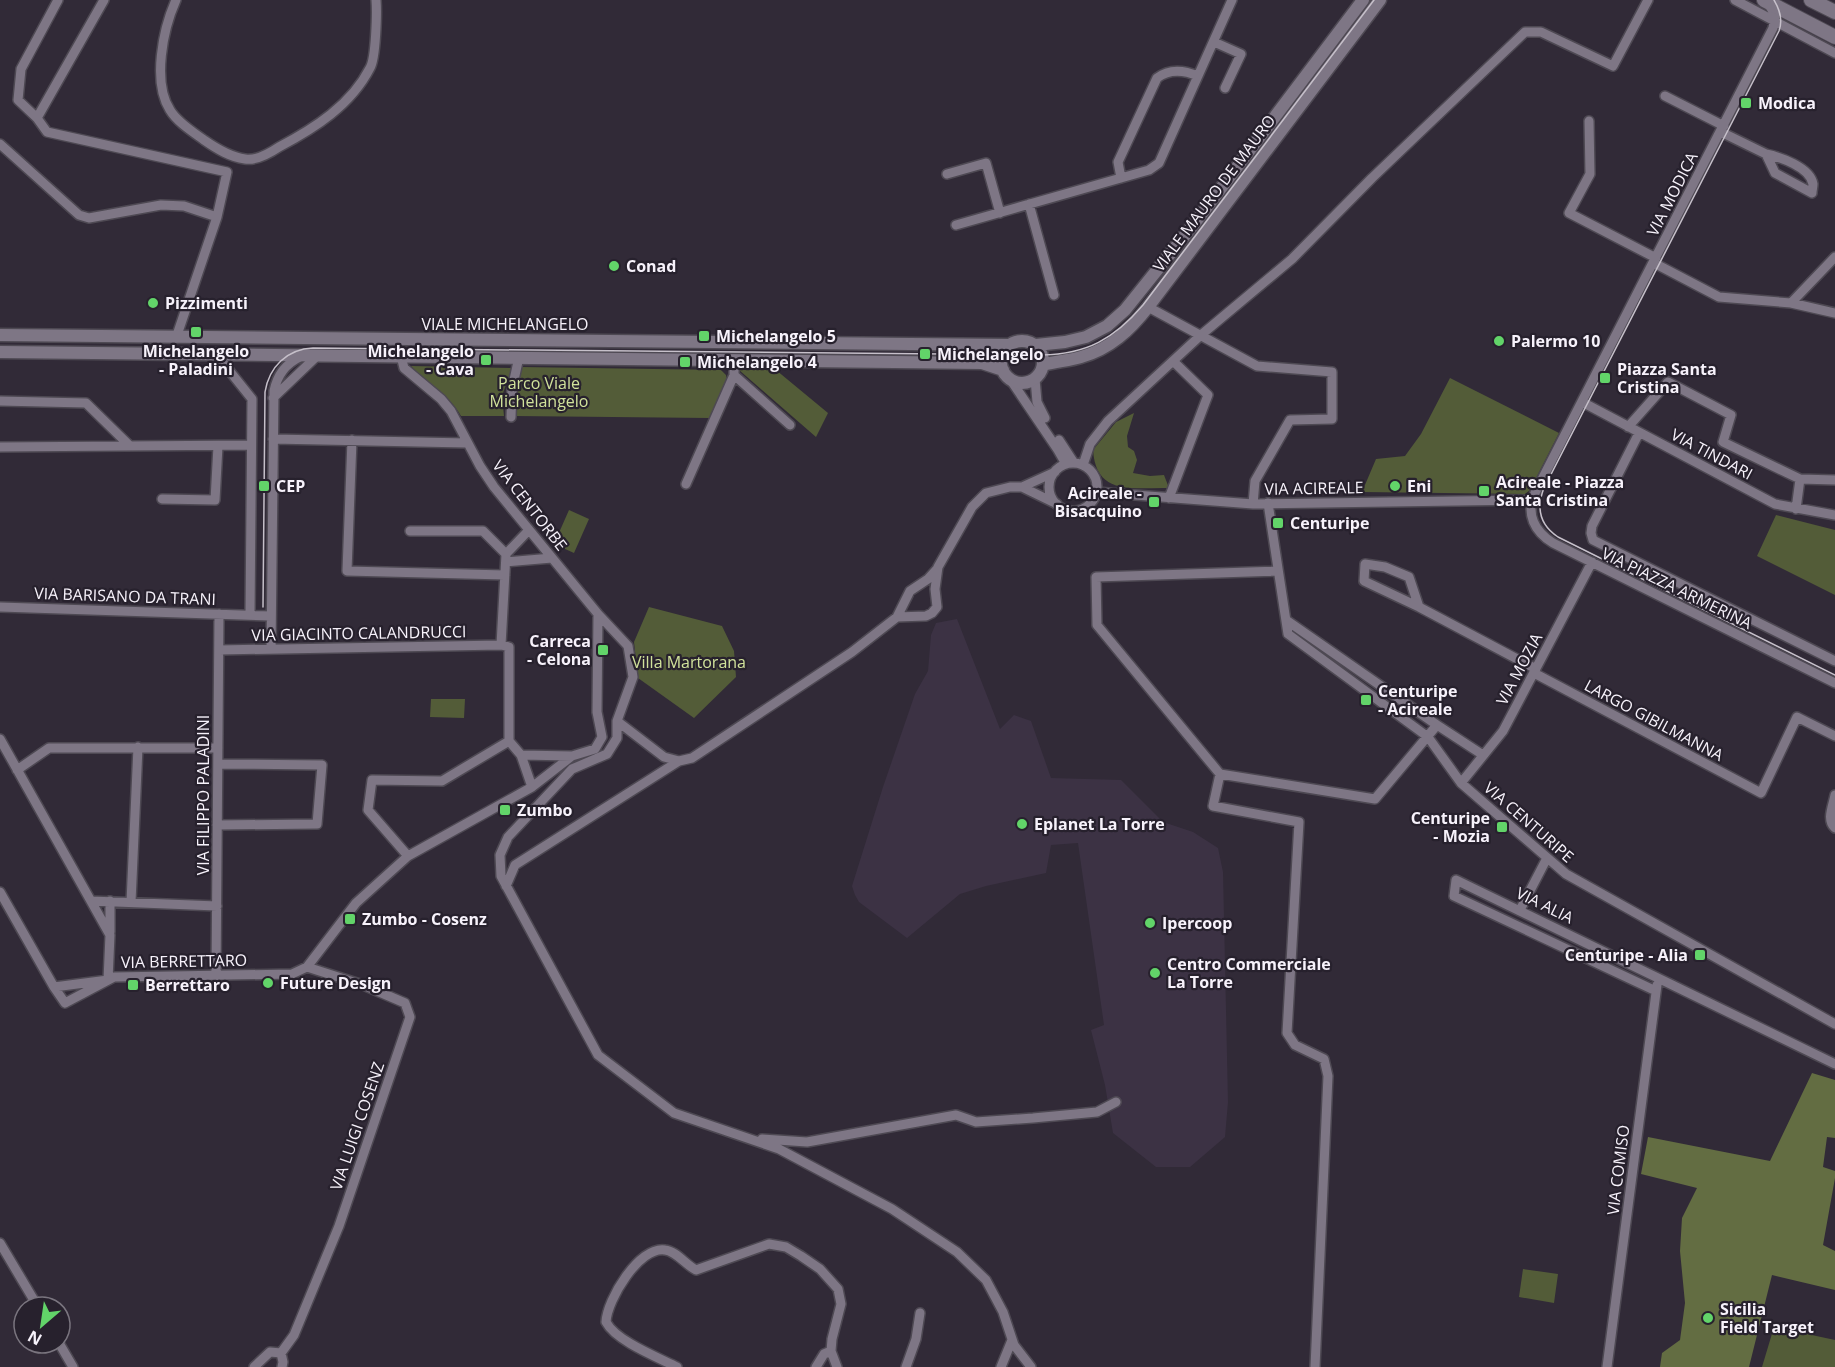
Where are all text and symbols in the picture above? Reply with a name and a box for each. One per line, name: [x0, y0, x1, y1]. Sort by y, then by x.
place label: Modica: [1758, 92, 1816, 114]
marker: Modica: [1739, 96, 1753, 110]
street label: VIALE MAURO DE MAURO: [1148, 110, 1280, 276]
street label: VIA MODICA: [1641, 148, 1703, 240]
place label: Conad: [626, 255, 676, 277]
marker: Conad: [607, 259, 621, 273]
place label: Pizzimenti: [165, 292, 248, 314]
marker: Pizzimenti: [146, 296, 160, 310]
street label: VIALE MICHELANGELO: [422, 313, 588, 335]
marker: Michelangelo - Paladini: [189, 325, 203, 339]
place label: Michelangelo 5: [716, 325, 836, 347]
marker: Michelangelo 5: [697, 329, 711, 343]
place label: Palermo 10: [1511, 330, 1600, 352]
marker: Palermo 10: [1492, 334, 1506, 348]
place label: Michelangelo - Paladini: [143, 340, 249, 380]
place label: Michelangelo - Cava: [367, 340, 474, 380]
place label: Michelangelo: [937, 343, 1044, 365]
marker: Michelangelo: [918, 347, 932, 361]
place label: Michelangelo 4: [697, 351, 817, 373]
marker: Michelangelo - Cava: [479, 353, 493, 367]
marker: Michelangelo 4: [678, 355, 692, 369]
place label: Piazza Santa Cristina: [1617, 358, 1717, 398]
marker: Piazza Santa Cristina: [1598, 371, 1612, 385]
park label: Parco Viale Michelangelo: [490, 372, 588, 412]
street label: VIA TINDARI: [1667, 423, 1757, 485]
street label: VIA CENTORBE: [488, 455, 572, 555]
place label: Acireale - Piazza Santa Cristina: [1496, 471, 1624, 511]
place label: CEP: [276, 475, 305, 497]
place label: Eni: [1407, 475, 1431, 497]
street label: VIA ACIREALE: [1264, 476, 1364, 500]
marker: CEP: [257, 479, 271, 493]
marker: Eni: [1388, 479, 1402, 493]
place label: Acireale - Bisacquino: [1055, 482, 1142, 522]
marker: Acireale - Piazza Santa Cristina: [1477, 484, 1491, 498]
marker: Acireale - Bisacquino: [1147, 495, 1161, 509]
place label: Centuripe: [1290, 512, 1369, 534]
marker: Centuripe: [1271, 516, 1285, 530]
street label: VIA PIAZZA ARMERINA: [1598, 542, 1757, 634]
street label: VIA BARISANO DA TRANI: [34, 582, 216, 610]
street label: VIA GIACINTO CALANDRUCCI: [251, 620, 467, 646]
street label: VIA MOZIA: [1491, 628, 1548, 709]
place label: Carreca - Celona: [527, 630, 591, 670]
marker: Carreca - Celona: [596, 643, 610, 657]
park label: Villa Martorana: [632, 651, 746, 673]
street label: LARGO GIBILMANNA: [1581, 674, 1728, 766]
place label: Centuripe - Acireale: [1378, 680, 1457, 720]
marker: Centuripe - Acireale: [1359, 693, 1373, 707]
street label: VIA FILIPPO PALADINI: [192, 715, 214, 875]
street label: VIA CENTURIPE: [1479, 777, 1579, 867]
place label: Zumbo: [517, 799, 573, 821]
marker: Zumbo: [498, 803, 512, 817]
place label: Centuripe - Mozia: [1411, 807, 1490, 847]
place label: Eplanet La Torre: [1034, 813, 1165, 835]
marker: Eplanet La Torre: [1015, 817, 1029, 831]
marker: Centuripe - Mozia: [1495, 820, 1509, 834]
street label: VIA ALIA: [1513, 882, 1578, 929]
place label: Zumbo - Cosenz: [362, 908, 487, 930]
marker: Zumbo - Cosenz: [343, 912, 357, 926]
place label: Ipercoop: [1162, 912, 1232, 934]
marker: Ipercoop: [1143, 916, 1157, 930]
place label: Centuripe - Alia: [1565, 944, 1688, 966]
marker: Centuripe - Alia: [1693, 948, 1707, 962]
street label: VIA BERRETTARO: [121, 949, 247, 973]
place label: Centro Commerciale La Torre: [1167, 953, 1331, 993]
marker: Centro Commerciale La Torre: [1148, 966, 1162, 980]
place label: Future Design: [280, 972, 391, 994]
place label: Berrettaro: [145, 974, 230, 996]
marker: Future Design: [261, 976, 275, 990]
marker: Berrettaro: [126, 978, 140, 992]
street label: VIA LUIGI COSENZ: [325, 1059, 389, 1193]
street label: VIA COMISO: [1602, 1124, 1634, 1216]
north arrow: [12, 1295, 72, 1355]
place label: Sicilia Field Target: [1720, 1298, 1814, 1338]
marker: Sicilia Field Target: [1701, 1311, 1715, 1325]
text: N: [24, 1325, 46, 1351]

